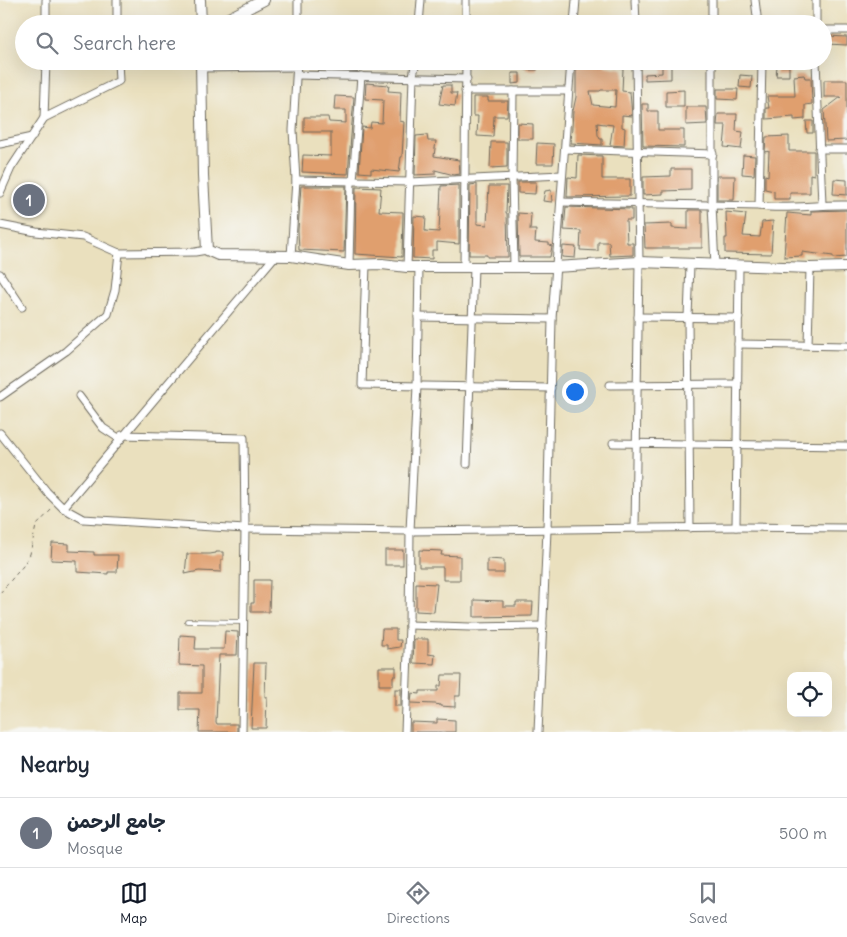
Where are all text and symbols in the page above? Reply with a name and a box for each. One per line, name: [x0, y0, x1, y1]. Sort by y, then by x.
search box: [15, 15, 832, 70]
icon: search: [33, 29, 61, 57]
text: Search here: [73, 31, 176, 55]
pin: 1: [13, 181, 45, 219]
your location: [562, 379, 588, 405]
map controls: [787, 672, 832, 717]
button: locate: [787, 672, 832, 717]
text: Nearby: [20, 751, 90, 778]
text: جامع الرحمن: [67, 809, 166, 833]
text: 1: [33, 823, 39, 843]
text: 500 m: [779, 823, 827, 843]
text: Mosque: [67, 838, 123, 858]
tab: Map: [120, 879, 148, 927]
tab: Directions: [387, 879, 450, 927]
tab: Saved: [689, 879, 727, 927]

